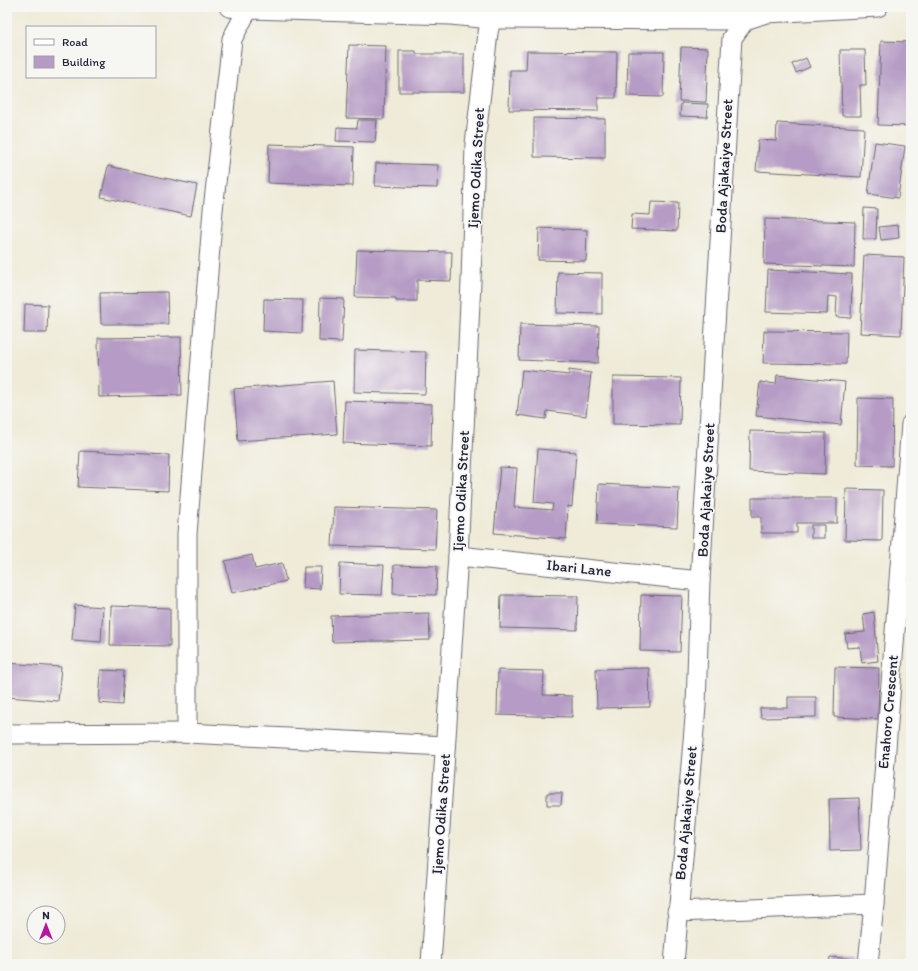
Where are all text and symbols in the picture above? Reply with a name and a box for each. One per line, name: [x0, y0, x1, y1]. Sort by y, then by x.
legend: [26, 26, 156, 78]
text: Road: [62, 35, 88, 49]
text: Building: [62, 55, 106, 69]
street label: Boda Ajakaiye Street: [711, 98, 737, 234]
street label: Ijemo Odika Street: [464, 107, 488, 229]
street label: Boda Ajakaiye Street: [693, 422, 719, 558]
street label: Ijemo Odika Street: [449, 430, 473, 552]
street label: Ibari Lane: [546, 556, 612, 580]
street label: Enahoro Crescent: [874, 654, 902, 770]
street label: Boda Ajakaiye Street: [671, 745, 701, 881]
street label: Ijemo Odika Street: [428, 753, 454, 875]
north arrow: [26, 905, 66, 945]
text: N: [42, 909, 50, 922]

